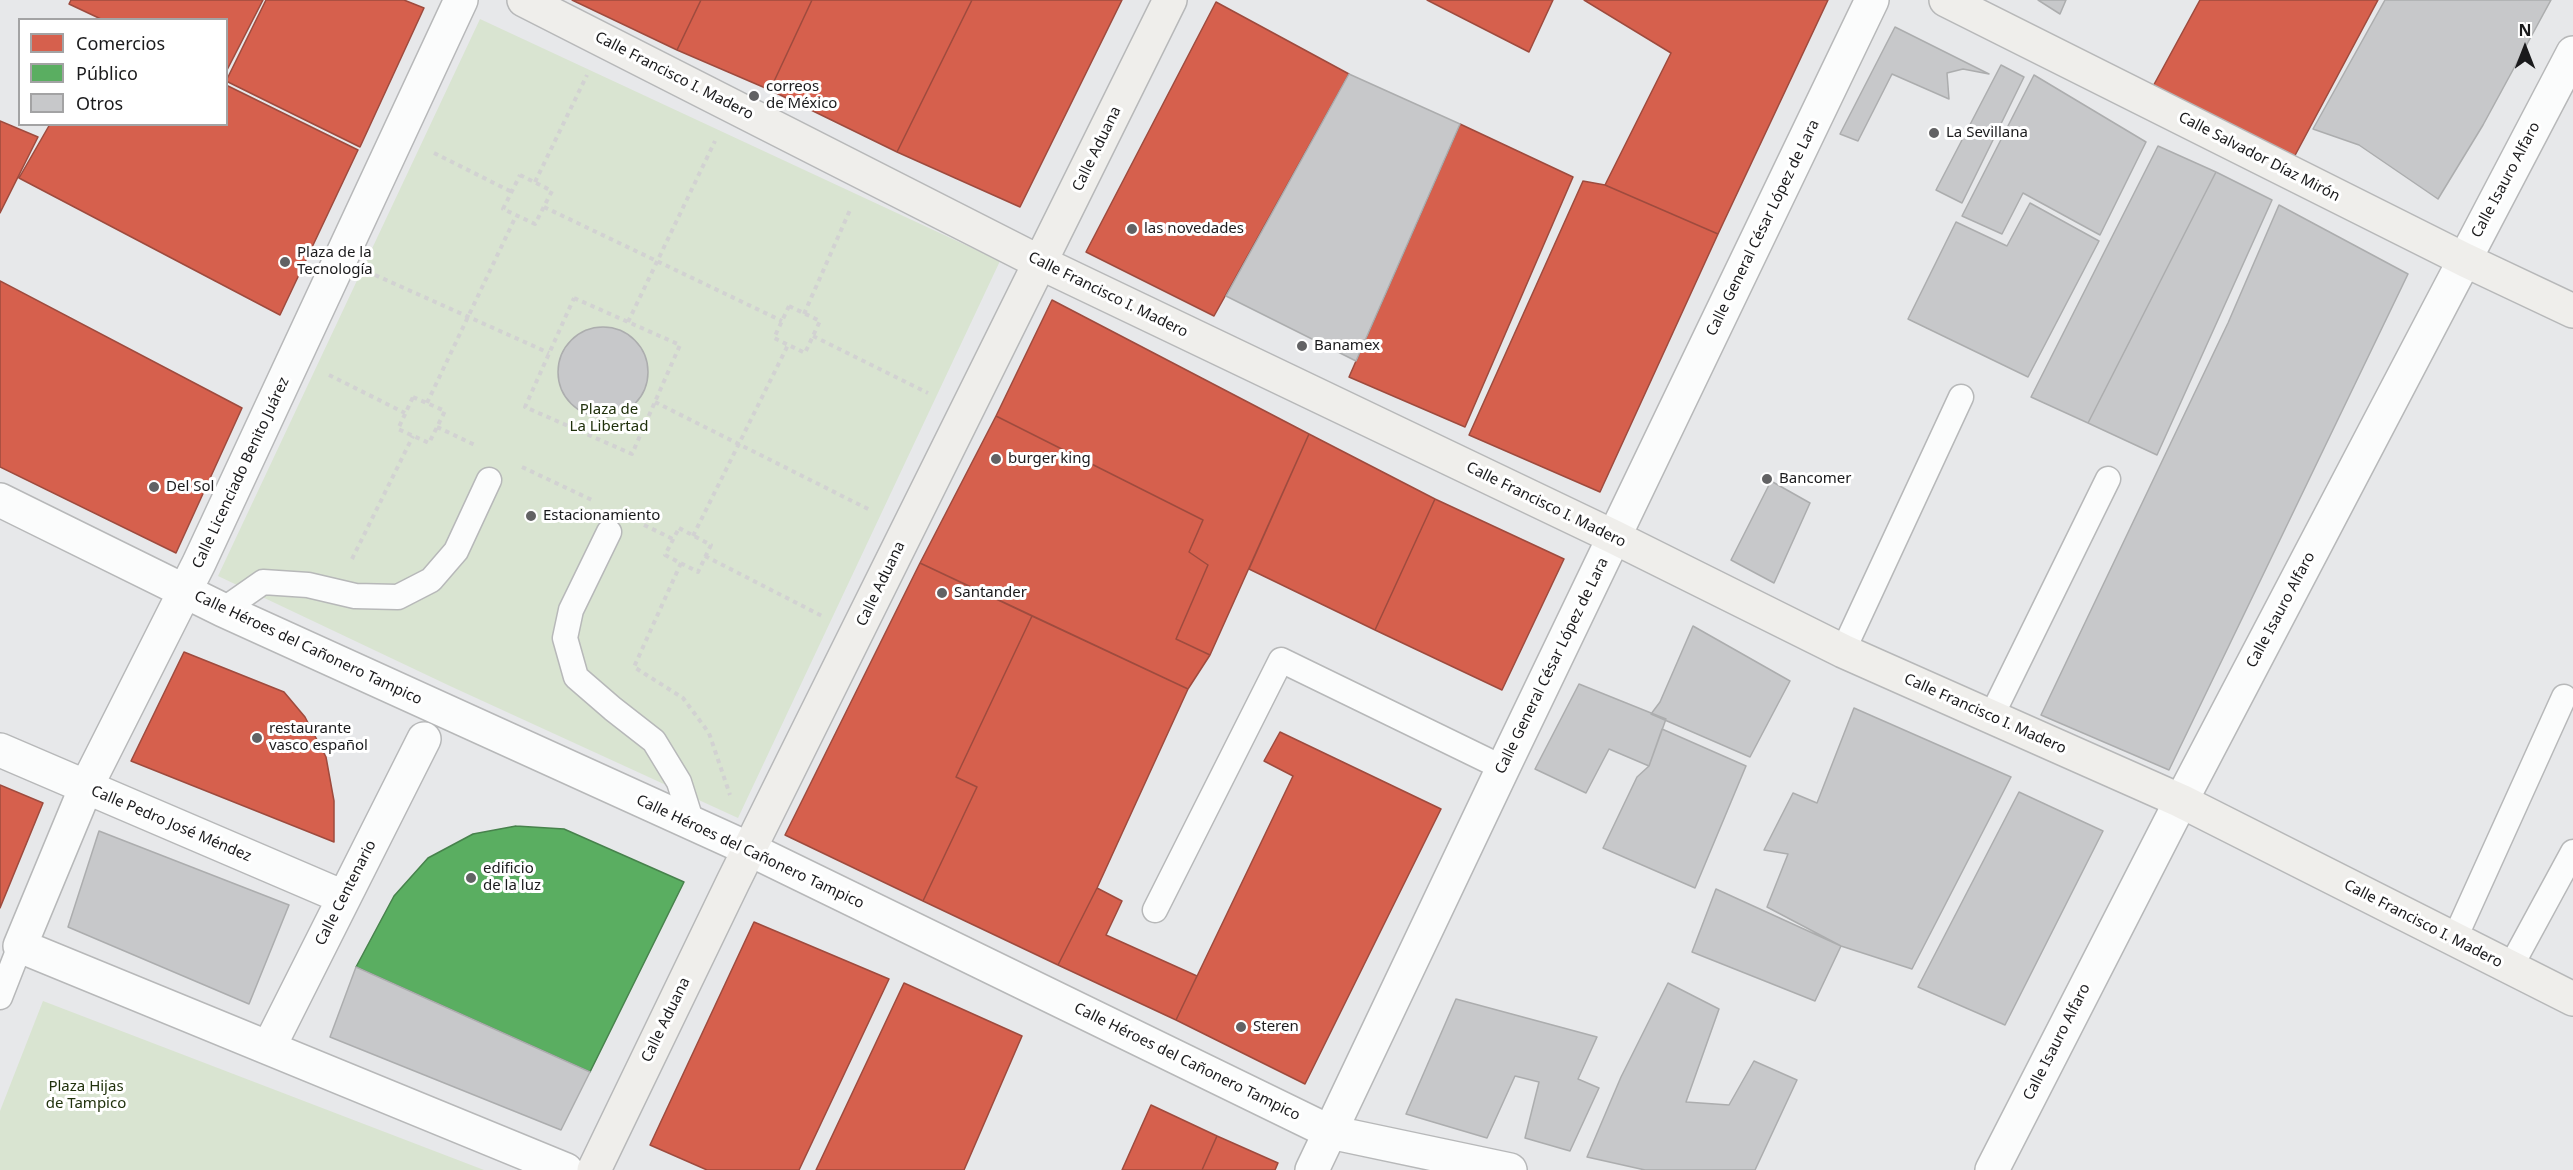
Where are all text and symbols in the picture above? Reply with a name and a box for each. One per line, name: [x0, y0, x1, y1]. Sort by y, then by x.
legend: [18, 18, 228, 126]
north arrow: [2495, 18, 2555, 78]
text: N: [2518, 19, 2532, 41]
street label: Calle Francisco I. Madero: [592, 28, 756, 124]
text: Comercios: [76, 31, 165, 55]
text: Público: [76, 61, 138, 85]
place label: correos de México: [766, 78, 837, 113]
marker: correos de México: [747, 89, 761, 103]
text: Otros: [76, 91, 123, 115]
street label: Calle Aduana: [1069, 104, 1125, 194]
street label: Calle Salvador Díaz Mirón: [2175, 108, 2343, 206]
street label: Calle General César López de Lara: [1703, 117, 1823, 339]
street label: Calle Isauro Alfaro: [2468, 119, 2544, 241]
place label: La Sevillana: [1946, 124, 2028, 142]
marker: La Sevillana: [1927, 126, 1941, 140]
place label: las novedades: [1144, 220, 1244, 238]
marker: las novedades: [1125, 222, 1139, 236]
place label: Plaza de la Tecnología: [297, 244, 373, 279]
street label: Calle Francisco I. Madero: [1025, 248, 1191, 342]
marker: Plaza de la Tecnología: [278, 255, 292, 269]
place label: Banamex: [1314, 337, 1380, 355]
marker: Banamex: [1295, 339, 1309, 353]
street label: Calle Licenciado Benito Juárez: [189, 374, 293, 572]
park label: Plaza de La Libertad: [570, 401, 648, 436]
place label: burger king: [1008, 450, 1091, 468]
marker: burger king: [989, 452, 1003, 466]
street label: Calle Francisco I. Madero: [1463, 458, 1629, 552]
place label: Bancomer: [1779, 470, 1851, 488]
marker: Bancomer: [1760, 472, 1774, 486]
place label: Del Sol: [166, 478, 214, 496]
marker: Del Sol: [147, 480, 161, 494]
place label: Estacionamiento: [543, 507, 660, 525]
marker: Estacionamiento: [524, 509, 538, 523]
street label: Calle Aduana: [853, 539, 909, 629]
street label: Calle Isauro Alfaro: [2243, 549, 2319, 671]
street label: Calle General César López de Lara: [1492, 555, 1612, 777]
place label: Santander: [954, 584, 1027, 602]
marker: Santander: [935, 586, 949, 600]
street label: Calle Héroes del Cañonero Tampico: [191, 587, 425, 709]
street label: Calle Francisco I. Madero: [1901, 670, 2069, 758]
place label: restaurante vasco español: [269, 720, 368, 755]
marker: restaurante vasco español: [250, 731, 264, 745]
street label: Calle Pedro José Méndez: [88, 782, 254, 866]
street label: Calle Héroes del Cañonero Tampico: [633, 791, 867, 913]
street label: Calle Centenario: [312, 837, 380, 949]
place label: edificio de la luz: [483, 860, 541, 895]
marker: edificio de la luz: [464, 871, 478, 885]
street label: Calle Francisco I. Madero: [2341, 876, 2505, 972]
street label: Calle Aduana: [638, 975, 694, 1065]
street label: Calle Isauro Alfaro: [2020, 981, 2094, 1103]
street label: Calle Héroes del Cañonero Tampico: [1071, 999, 1303, 1125]
place label: Steren: [1253, 1018, 1299, 1036]
marker: Steren: [1234, 1020, 1248, 1034]
park label: Plaza Hijas de Tampico: [46, 1078, 126, 1113]

